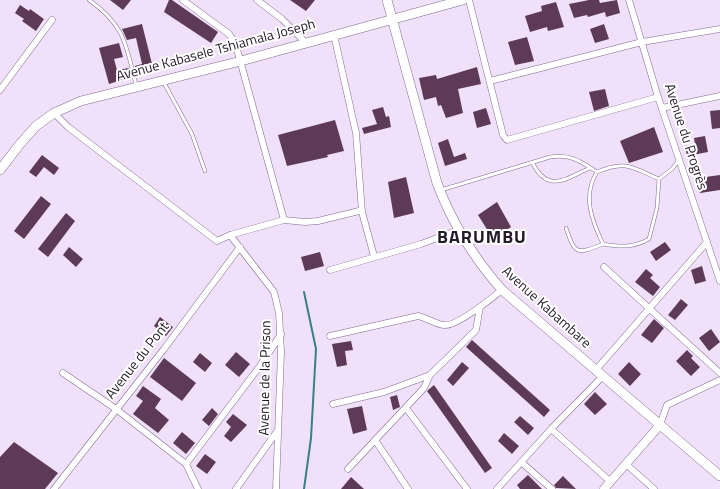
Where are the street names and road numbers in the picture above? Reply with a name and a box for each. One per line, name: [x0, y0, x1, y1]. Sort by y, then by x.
street label: Avenue Kabasele Tshiamala Joseph: [115, 16, 317, 86]
street label: Avenue du Progrès: [660, 82, 710, 192]
street label: Avenue Kabambare: [498, 264, 594, 352]
street label: Avenue du Pont: [103, 319, 173, 403]
street label: Avenue de la Prison: [257, 320, 275, 436]

